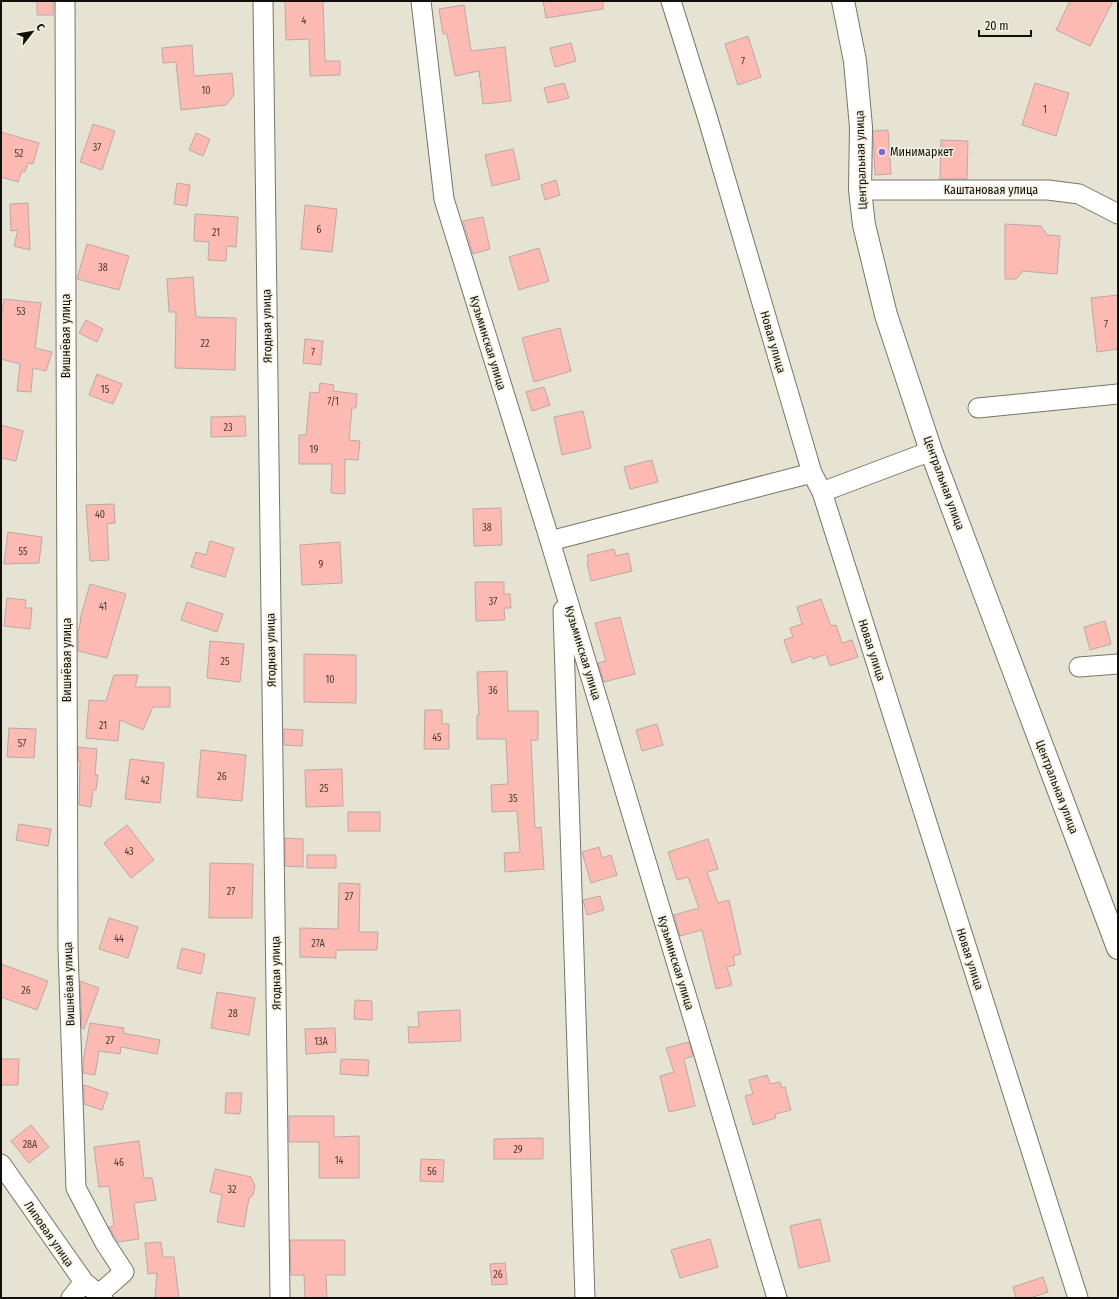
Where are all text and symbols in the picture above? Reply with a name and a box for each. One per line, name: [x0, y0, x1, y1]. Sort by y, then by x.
north arrow: [12, 12, 52, 52]
scale bar: [979, 12, 1031, 38]
house number: 4: [302, 15, 307, 27]
text: 20 m: [985, 19, 1009, 33]
text: С: [33, 21, 47, 33]
house number: 7: [741, 56, 745, 68]
house number: 10: [201, 85, 211, 97]
house number: 1: [1043, 104, 1047, 116]
street label: Центральная улица: [852, 110, 870, 210]
house number: 37: [93, 142, 101, 154]
place label: Минимаркет: [890, 145, 954, 159]
marker: Минимаркет: [877, 147, 887, 157]
house number: 52: [15, 148, 24, 160]
street label: Каштановая улица: [944, 183, 1038, 197]
house number: 6: [317, 224, 322, 236]
house number: 21: [212, 227, 220, 239]
house number: 38: [98, 262, 108, 274]
street label: Ягодная улица: [259, 289, 275, 363]
street label: Вишнёвая улица: [59, 294, 73, 378]
street label: Кузьминская улица: [467, 294, 509, 392]
house number: 53: [16, 306, 26, 318]
street label: Новая улица: [757, 309, 789, 375]
house number: 7: [1104, 319, 1108, 331]
house number: 22: [201, 338, 210, 350]
house number: 7: [311, 347, 315, 359]
house number: 15: [101, 384, 110, 396]
house number: 7/1: [327, 396, 339, 408]
house number: 23: [224, 422, 233, 434]
street label: Центральная улица: [920, 434, 968, 532]
house number: 19: [310, 444, 319, 456]
house number: 40: [95, 509, 105, 521]
house number: 38: [482, 522, 492, 534]
house number: 55: [18, 546, 28, 558]
house number: 9: [319, 559, 324, 571]
house number: 37: [489, 596, 497, 608]
house number: 41: [99, 601, 107, 613]
street label: Кузьминская улица: [562, 604, 604, 702]
street label: Ягодная улица: [263, 613, 279, 687]
street label: Новая улица: [855, 617, 889, 683]
street label: Вишнёвая улица: [60, 618, 74, 702]
house number: 25: [221, 656, 230, 668]
house number: 10: [325, 674, 335, 686]
house number: 36: [488, 685, 498, 697]
house number: 21: [99, 720, 107, 732]
house number: 45: [432, 732, 442, 744]
house number: 57: [18, 738, 26, 750]
street label: Центральная улица: [1033, 738, 1081, 836]
house number: 26: [217, 771, 227, 783]
house number: 42: [140, 775, 150, 787]
house number: 25: [320, 783, 329, 795]
house number: 35: [508, 793, 518, 805]
house number: 43: [124, 846, 134, 858]
house number: 27: [227, 886, 235, 898]
house number: 27: [345, 891, 353, 903]
street label: Кузьминская улица: [655, 914, 697, 1012]
street label: Новая улица: [953, 926, 987, 992]
house number: 44: [114, 933, 124, 945]
street label: Ягодная улица: [268, 936, 284, 1010]
house number: 27А: [311, 938, 325, 950]
street label: Вишнёвая улица: [61, 941, 77, 1026]
house number: 26: [21, 985, 31, 997]
house number: 28: [228, 1008, 238, 1020]
house number: 27: [106, 1035, 114, 1047]
house number: 13А: [314, 1036, 329, 1048]
house number: 28А: [23, 1139, 38, 1151]
house number: 29: [513, 1144, 523, 1156]
house number: 14: [335, 1155, 344, 1167]
house number: 46: [114, 1157, 124, 1169]
house number: 56: [427, 1166, 437, 1178]
house number: 32: [228, 1184, 237, 1196]
street label: Липовая улица: [21, 1199, 77, 1270]
house number: 26: [493, 1269, 503, 1281]

